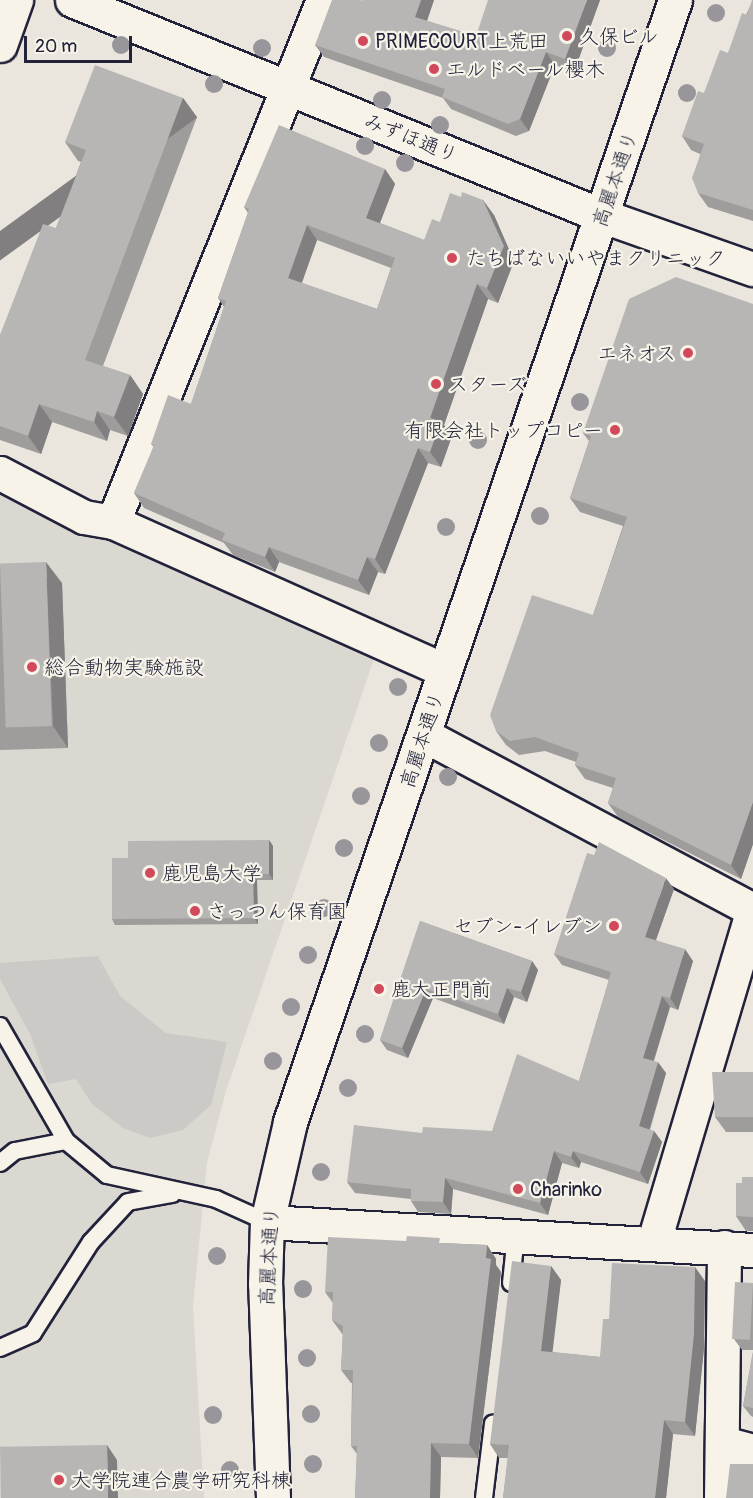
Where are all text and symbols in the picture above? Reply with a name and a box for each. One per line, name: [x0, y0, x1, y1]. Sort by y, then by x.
scale bar: [27, 24, 135, 62]
place label: 久保ビル: [579, 24, 659, 48]
place label: PRIMECOURT上荒田: [375, 29, 548, 53]
marker: 久保ビル: [560, 29, 574, 43]
marker: PRIMECOURT上荒田: [356, 34, 370, 48]
text: 20 m: [35, 35, 77, 58]
place label: エルドベール櫻木: [446, 57, 606, 81]
marker: エルドベール櫻木: [427, 62, 441, 76]
street label: みずほ通り: [360, 108, 462, 168]
street label: 高麗本通り: [587, 128, 643, 230]
place label: たちばないいやまクリニック: [466, 246, 726, 270]
marker: たちばないいやまクリニック: [443, 249, 461, 267]
place label: エネオス: [596, 341, 676, 365]
marker: エネオス: [681, 346, 695, 360]
place label: スターズ: [448, 372, 528, 396]
marker: スターズ: [429, 377, 443, 391]
place label: 有限会社トップコピー: [404, 418, 603, 442]
marker: 有限会社トップコピー: [608, 423, 622, 437]
place label: 総合動物実験施設: [44, 655, 204, 679]
marker: 総合動物実験施設: [25, 660, 39, 674]
street label: 高麗本通り: [395, 689, 449, 791]
place label: 鹿児島大学: [162, 861, 262, 885]
marker: 鹿児島大学: [143, 866, 157, 880]
place label: さっつん保育園: [207, 899, 347, 923]
marker: さっつん保育園: [188, 904, 202, 918]
place label: セブン-イレブン: [453, 914, 602, 938]
marker: セブン-イレブン: [607, 919, 621, 933]
place label: 鹿大正門前: [391, 977, 491, 1001]
marker: 鹿大正門前: [372, 982, 386, 996]
place label: Charinko: [530, 1177, 602, 1201]
marker: Charinko: [511, 1182, 525, 1196]
street label: 高麗本通り: [254, 1205, 284, 1307]
place label: 大学院連合農学研究科棟: [71, 1468, 291, 1492]
marker: 大学院連合農学研究科棟: [52, 1473, 66, 1487]

